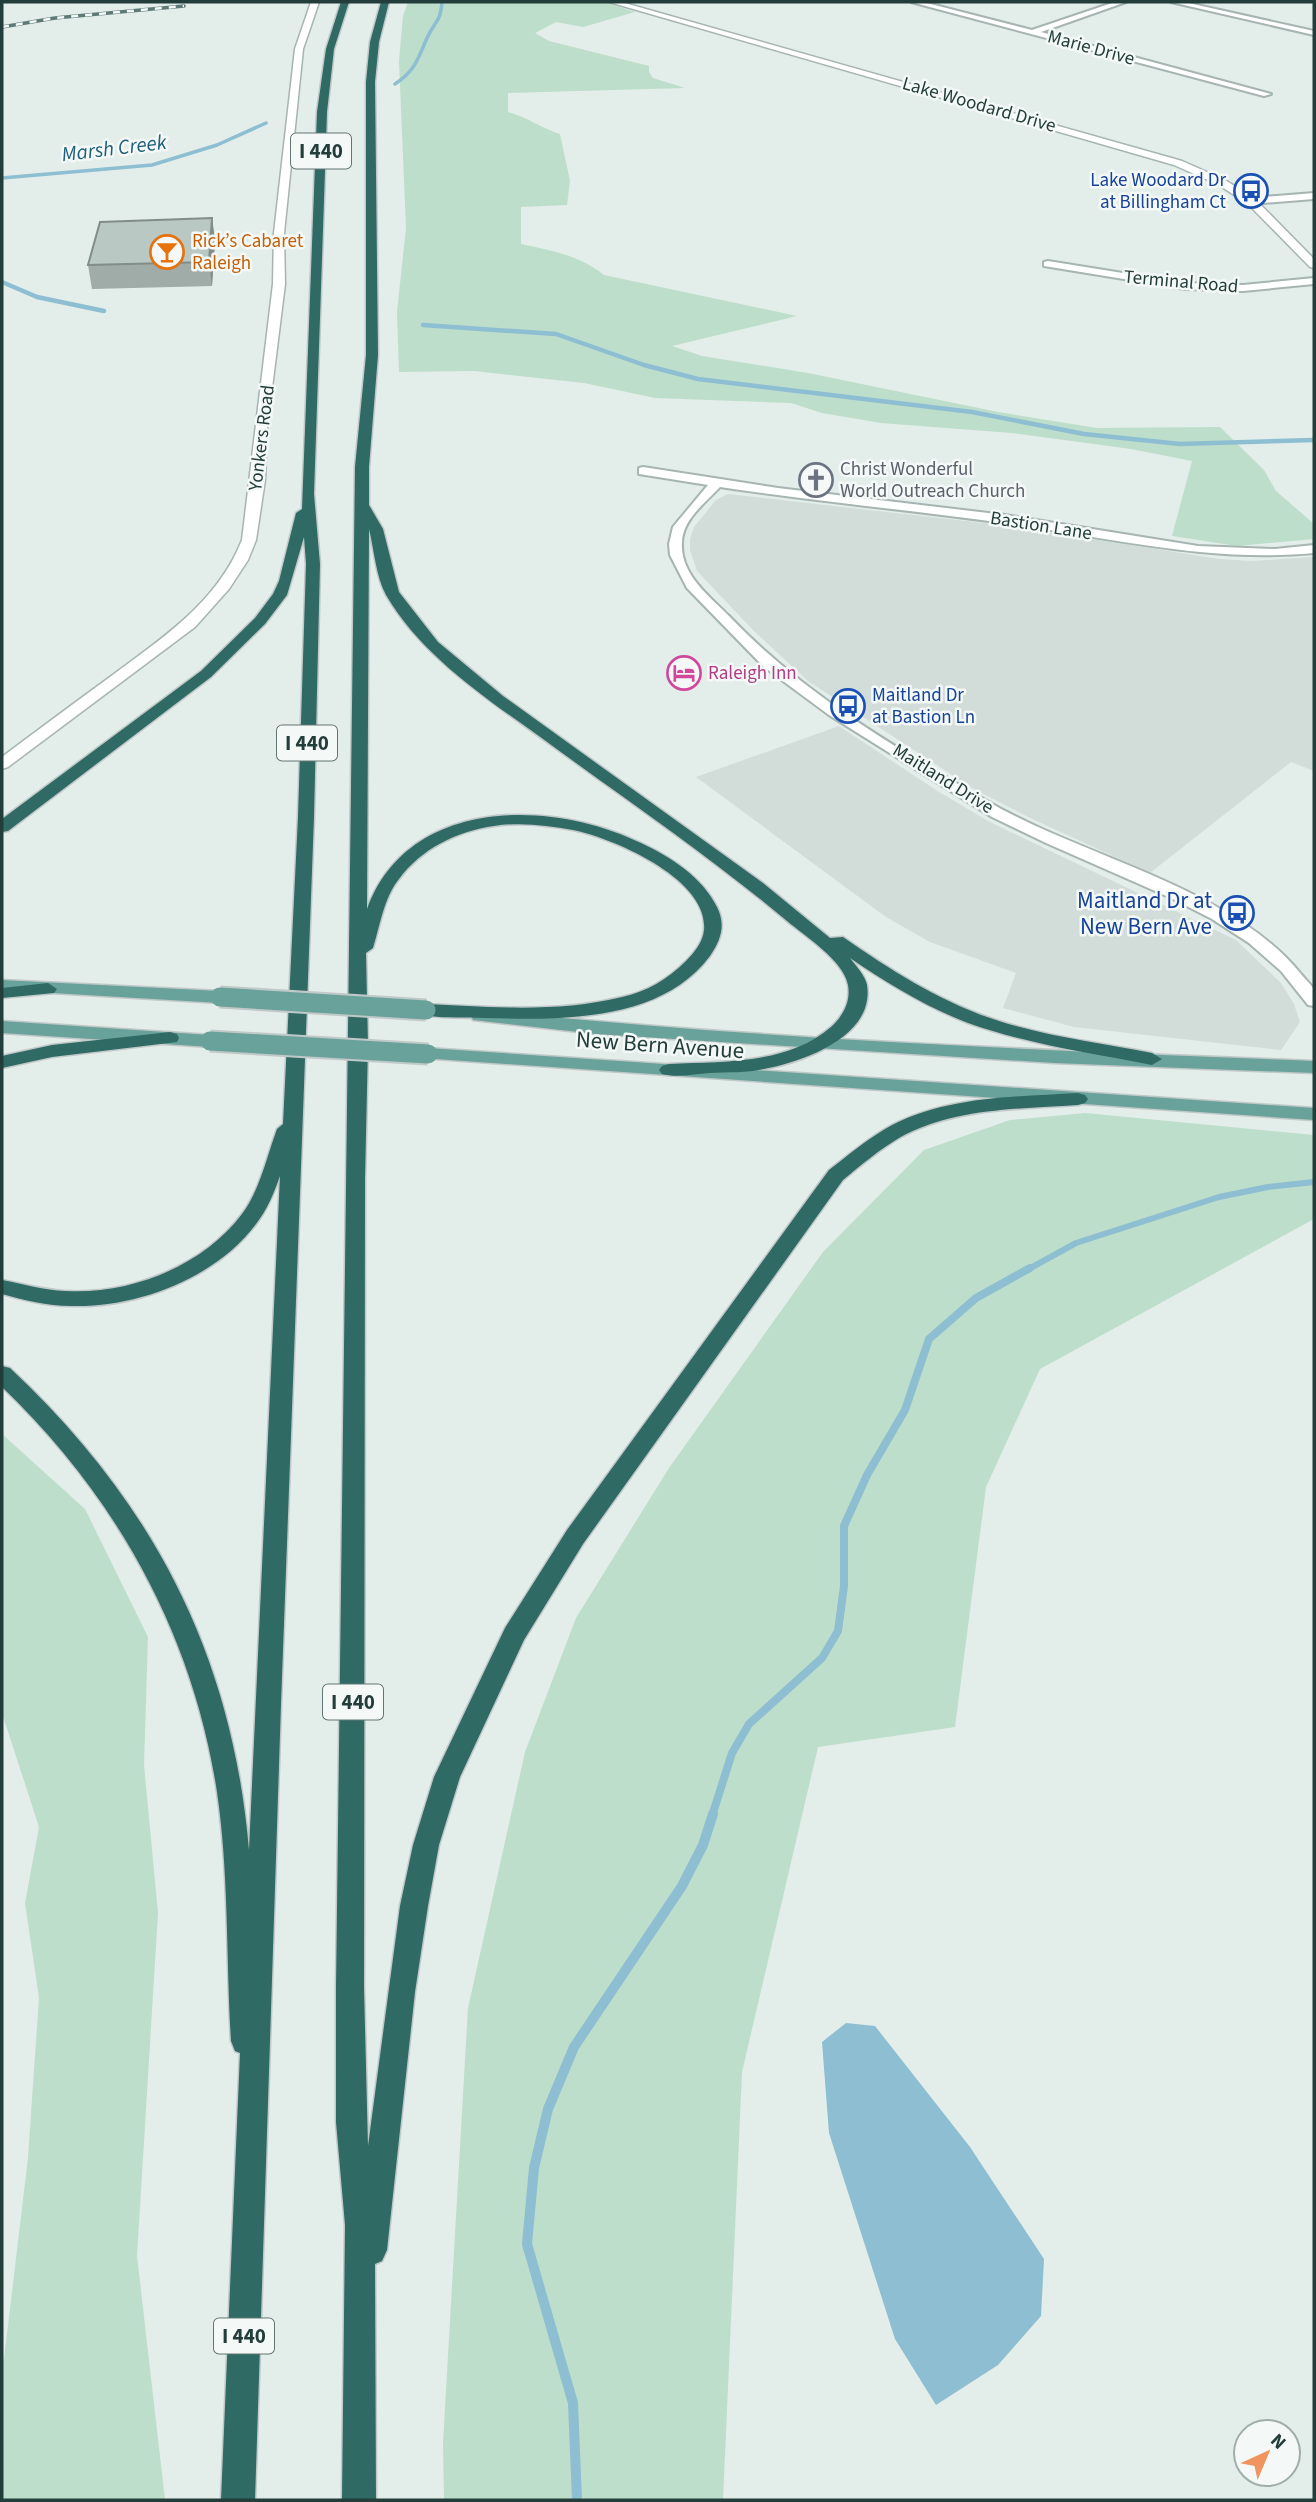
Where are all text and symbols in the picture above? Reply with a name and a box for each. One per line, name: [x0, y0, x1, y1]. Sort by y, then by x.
street label: Marie Drive: [1044, 23, 1138, 73]
street label: Lake Woodard Drive: [899, 70, 1059, 140]
water label: Marsh Creek: [60, 127, 169, 169]
road number: I 440: [291, 134, 351, 168]
place label: Lake Woodard Dr at Billingham Ct: [1090, 167, 1227, 216]
bus stop icon: Lake Woodard Dr at Billingham Ct: [1232, 172, 1270, 210]
place label: Rick’s Cabaret Raleigh: [192, 228, 304, 277]
bar icon: Rick’s Cabaret Raleigh: [148, 233, 186, 271]
street label: Terminal Road: [1123, 264, 1239, 300]
street label: Yonkers Road: [242, 383, 282, 493]
place label: Christ Wonderful World Outreach Church: [840, 456, 1025, 505]
church icon: Christ Wonderful World Outreach Church: [797, 461, 835, 499]
street label: Bastion Lane: [988, 505, 1094, 547]
hotel icon: Raleigh Inn: [665, 654, 703, 692]
place label: Raleigh Inn: [708, 660, 797, 687]
place label: Maitland Dr at Bastion Ln: [872, 682, 975, 731]
bus stop icon: Maitland Dr at Bastion Ln: [829, 687, 867, 725]
road number: I 440: [277, 726, 337, 760]
street label: Maitland Drive: [887, 737, 999, 821]
place label: Maitland Dr at New Bern Ave: [1077, 884, 1212, 943]
bus stop icon: Maitland Dr at New Bern Ave: [1218, 894, 1256, 932]
street label: New Bern Avenue: [575, 1023, 745, 1067]
road number: I 440: [323, 1684, 383, 1720]
road number: I 440: [214, 2318, 274, 2354]
north arrow: [1232, 2418, 1302, 2488]
text: N: [1264, 2428, 1292, 2456]

